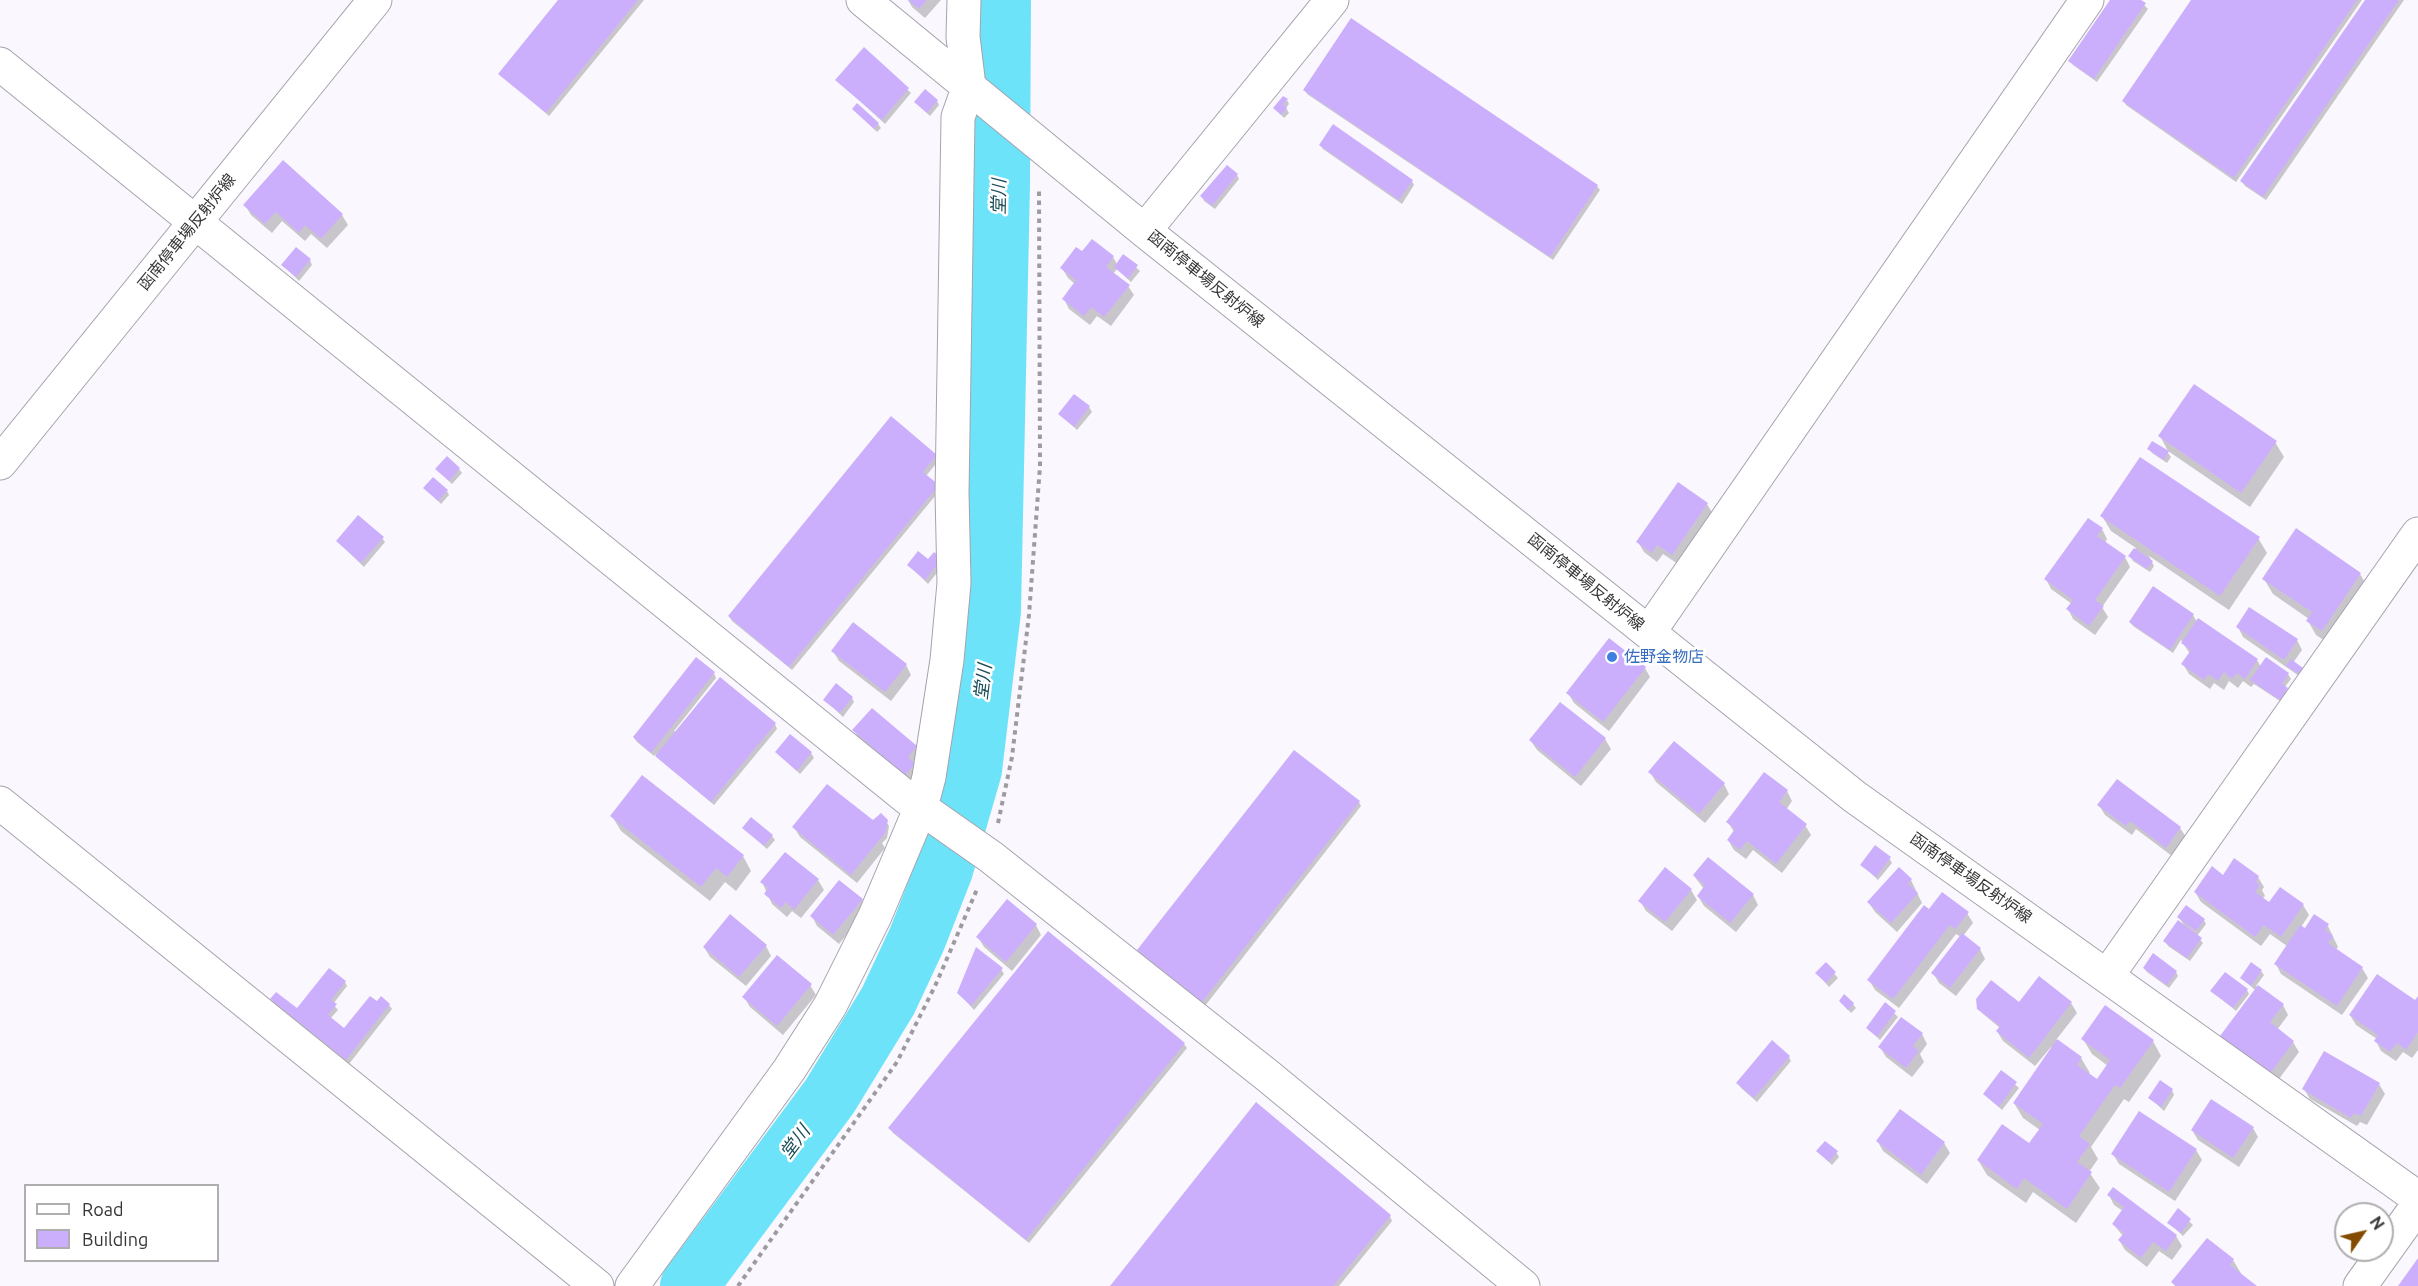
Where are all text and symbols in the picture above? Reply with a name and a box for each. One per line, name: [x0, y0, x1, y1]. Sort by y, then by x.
street label: 函南停車場反射炉線: [134, 170, 240, 294]
water label: 堂川: [988, 179, 1010, 215]
street label: 函南停車場反射炉線: [1144, 226, 1268, 332]
street label: 函南停車場反射炉線: [1524, 529, 1648, 635]
place label: 佐野金物店: [1624, 647, 1704, 667]
marker: 佐野金物店: [1605, 650, 1619, 664]
water label: 堂川: [970, 663, 996, 701]
street label: 函南停車場反射炉線: [1907, 829, 2035, 927]
water label: 堂川: [776, 1121, 814, 1163]
legend: [24, 1184, 219, 1262]
text: Road: [82, 1199, 124, 1219]
north arrow: [2334, 1202, 2394, 1262]
text: N: [2366, 1213, 2388, 1233]
text: Building: [82, 1229, 148, 1249]

